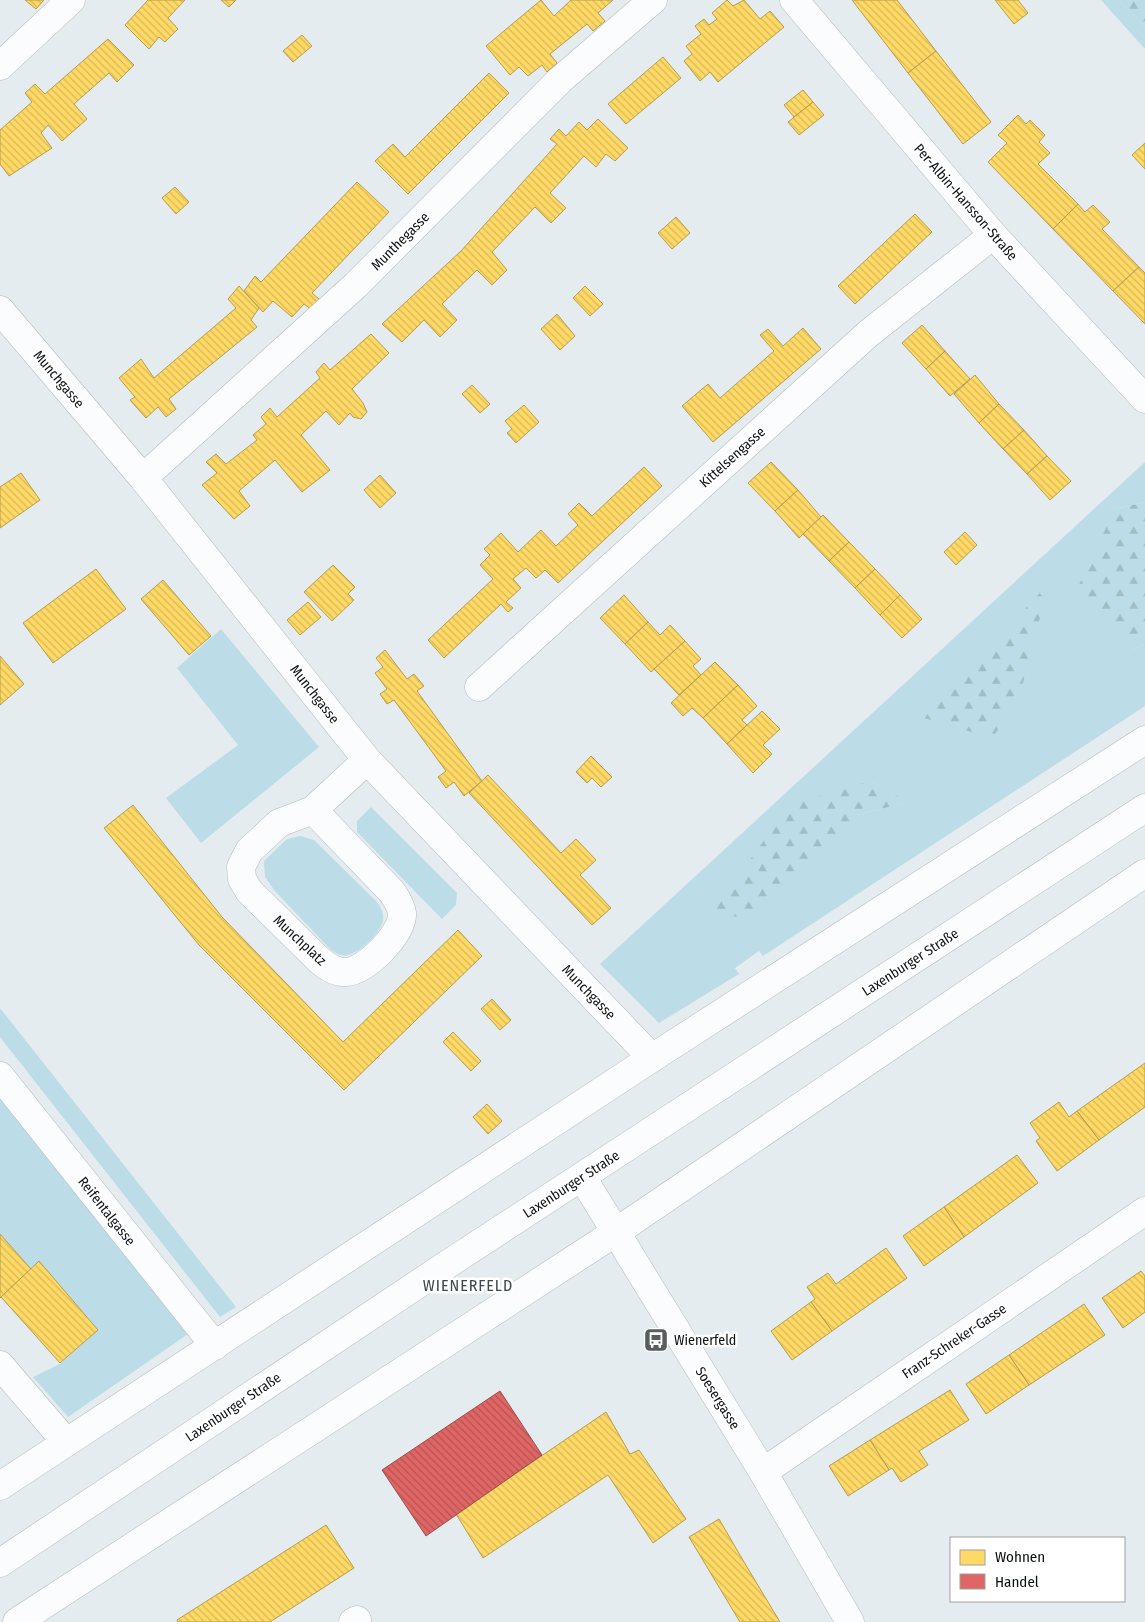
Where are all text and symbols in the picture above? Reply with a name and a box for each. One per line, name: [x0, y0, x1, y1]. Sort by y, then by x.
street label: Per-Albin-Hansson-Straße: [910, 141, 1021, 264]
street label: Munthegasse: [368, 209, 433, 274]
street label: Munchgasse: [30, 347, 88, 412]
street label: Kittelsengasse: [696, 423, 769, 491]
street label: Munchgasse: [286, 662, 343, 727]
street label: Munchplatz: [270, 912, 330, 969]
street label: Laxenburger Straße: [859, 925, 962, 1000]
street label: Munchgasse: [558, 961, 619, 1023]
street label: Laxenburger Straße: [520, 1147, 623, 1222]
street label: Reifentalgasse: [74, 1173, 139, 1249]
district label: WIENERFELD: [423, 1276, 513, 1295]
street label: Franz-Schreker-Gasse: [899, 1300, 1010, 1383]
bus stop icon: Wienerfeld: [643, 1327, 669, 1353]
place label: Wienerfeld: [674, 1332, 736, 1349]
street label: Soesergasse: [692, 1364, 744, 1433]
street label: Laxenburger Straße: [182, 1369, 284, 1446]
legend: [950, 1537, 1125, 1602]
text: Wohnen: [995, 1548, 1045, 1566]
text: Handel: [995, 1573, 1039, 1591]

